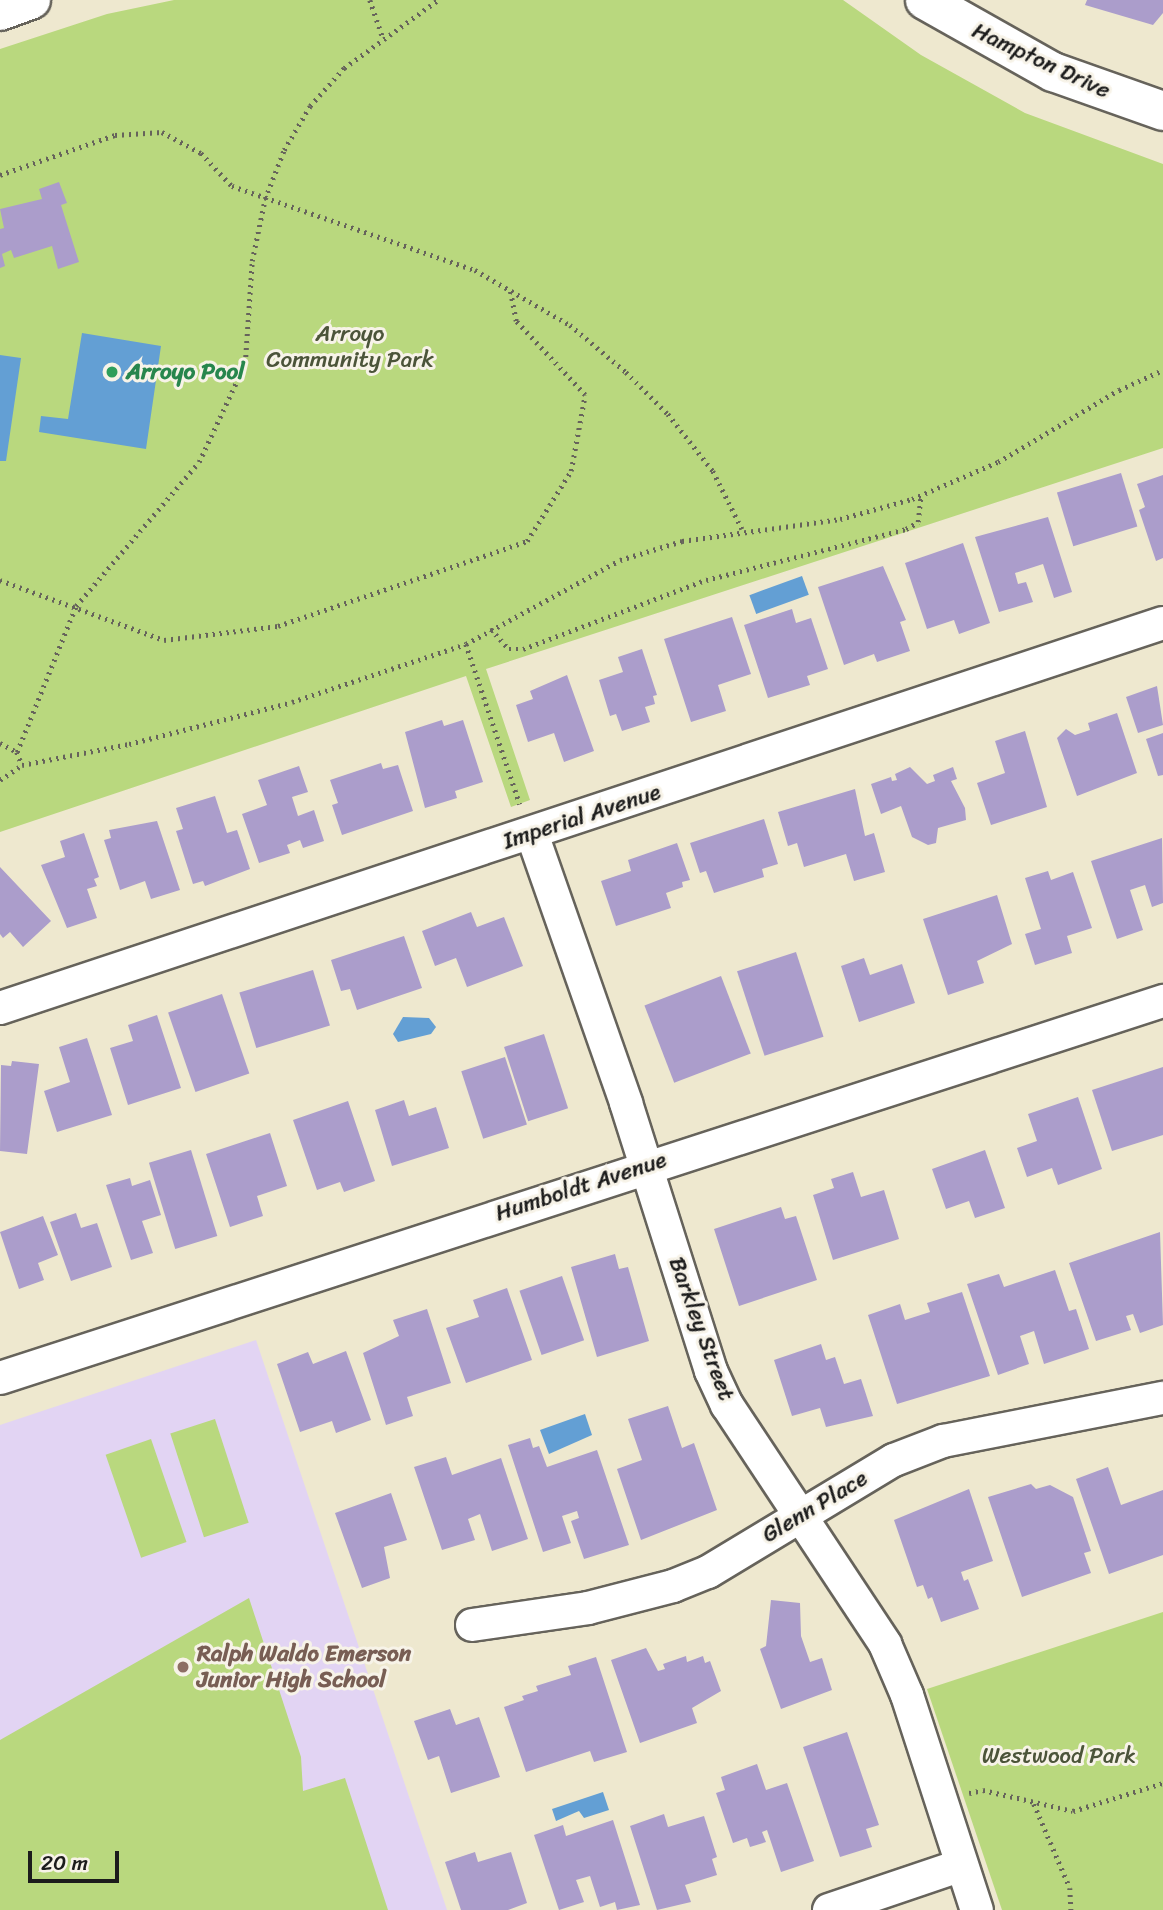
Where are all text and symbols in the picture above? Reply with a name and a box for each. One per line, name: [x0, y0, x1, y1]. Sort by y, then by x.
street label: Hampton Drive: [968, 17, 1114, 105]
park label: Arroyo Community Park: [266, 320, 434, 374]
place label: Arroyo Pool: [126, 358, 245, 386]
marker: Arroyo Pool: [104, 364, 120, 380]
street label: Imperial Avenue: [500, 779, 664, 855]
street label: Humboldt Avenue: [492, 1146, 670, 1228]
street label: Barkley Street: [662, 1253, 740, 1405]
street label: Glenn Place: [757, 1465, 873, 1549]
place label: Ralph Waldo Emerson Junior High School: [197, 1640, 410, 1694]
marker: Ralph Waldo Emerson Junior High School: [175, 1659, 191, 1675]
park label: Westwood Park: [982, 1742, 1136, 1770]
scale bar: [32, 1836, 122, 1880]
text: 20 m: [41, 1844, 88, 1882]

